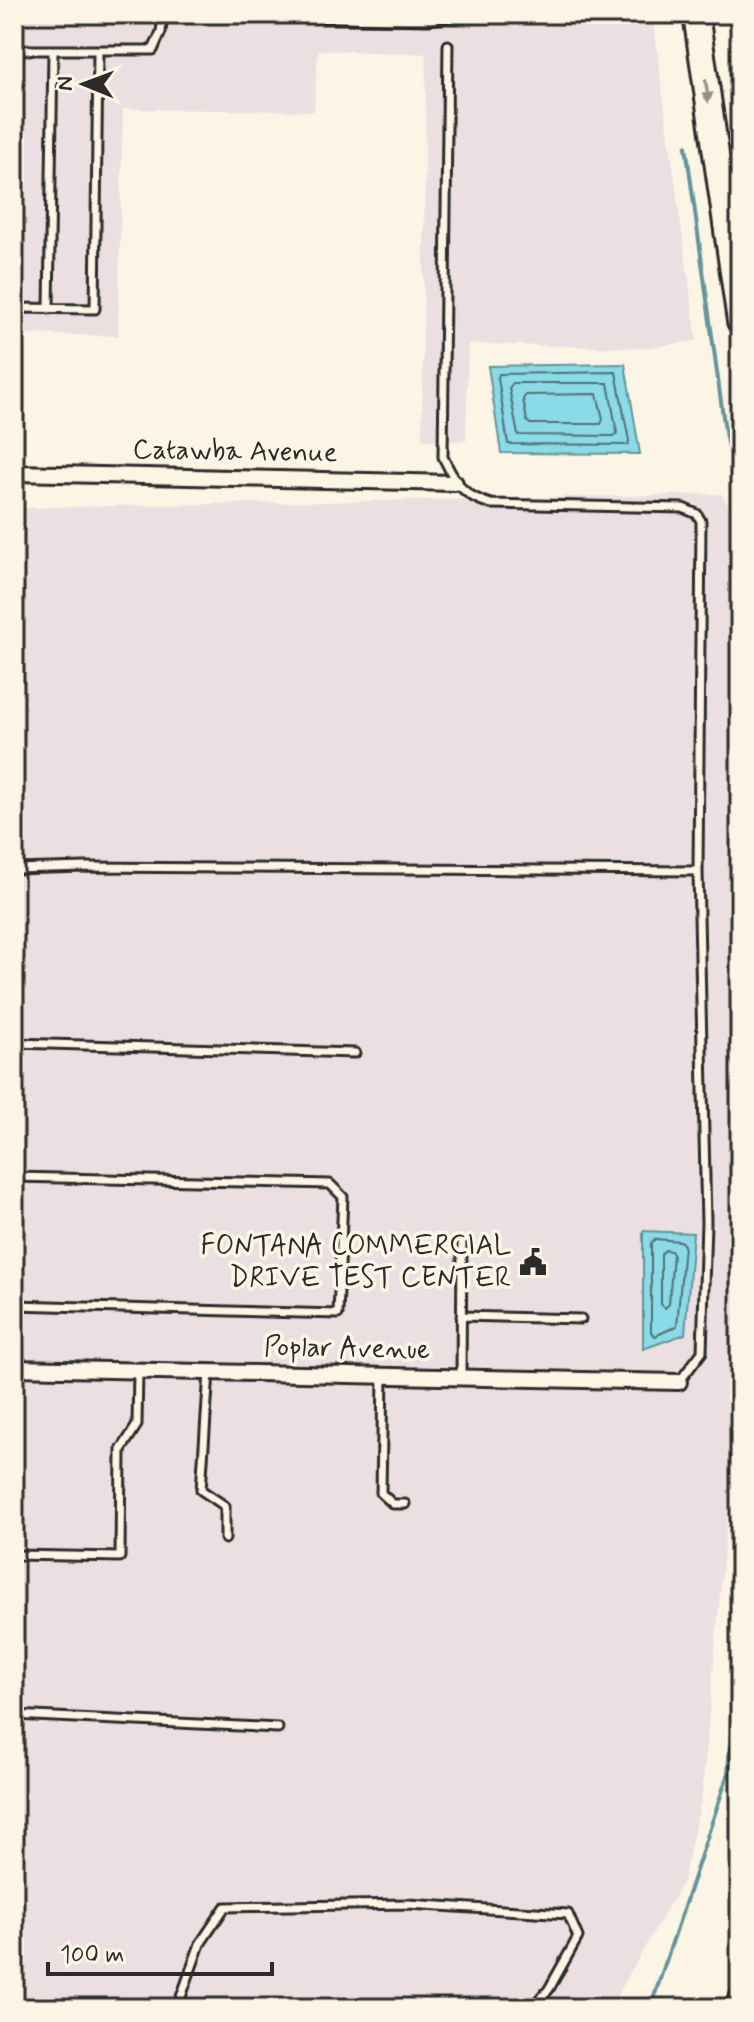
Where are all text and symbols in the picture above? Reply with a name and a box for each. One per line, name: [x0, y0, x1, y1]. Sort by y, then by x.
north arrow: [44, 44, 124, 124]
text: N: [52, 76, 80, 91]
one-way arrow: [701, 79, 714, 104]
street label: Catawba Avenue: [132, 432, 338, 472]
place label: FONTANA COMMERCIAL DRIVE TEST CENTER: [201, 1228, 512, 1297]
public building icon: FONTANA COMMERCIAL DRIVE TEST CENTER: [518, 1247, 548, 1277]
street label: Poplar Avenue: [264, 1329, 430, 1369]
scale bar: [48, 1926, 272, 1976]
text: 100 m: [60, 1940, 124, 1971]

